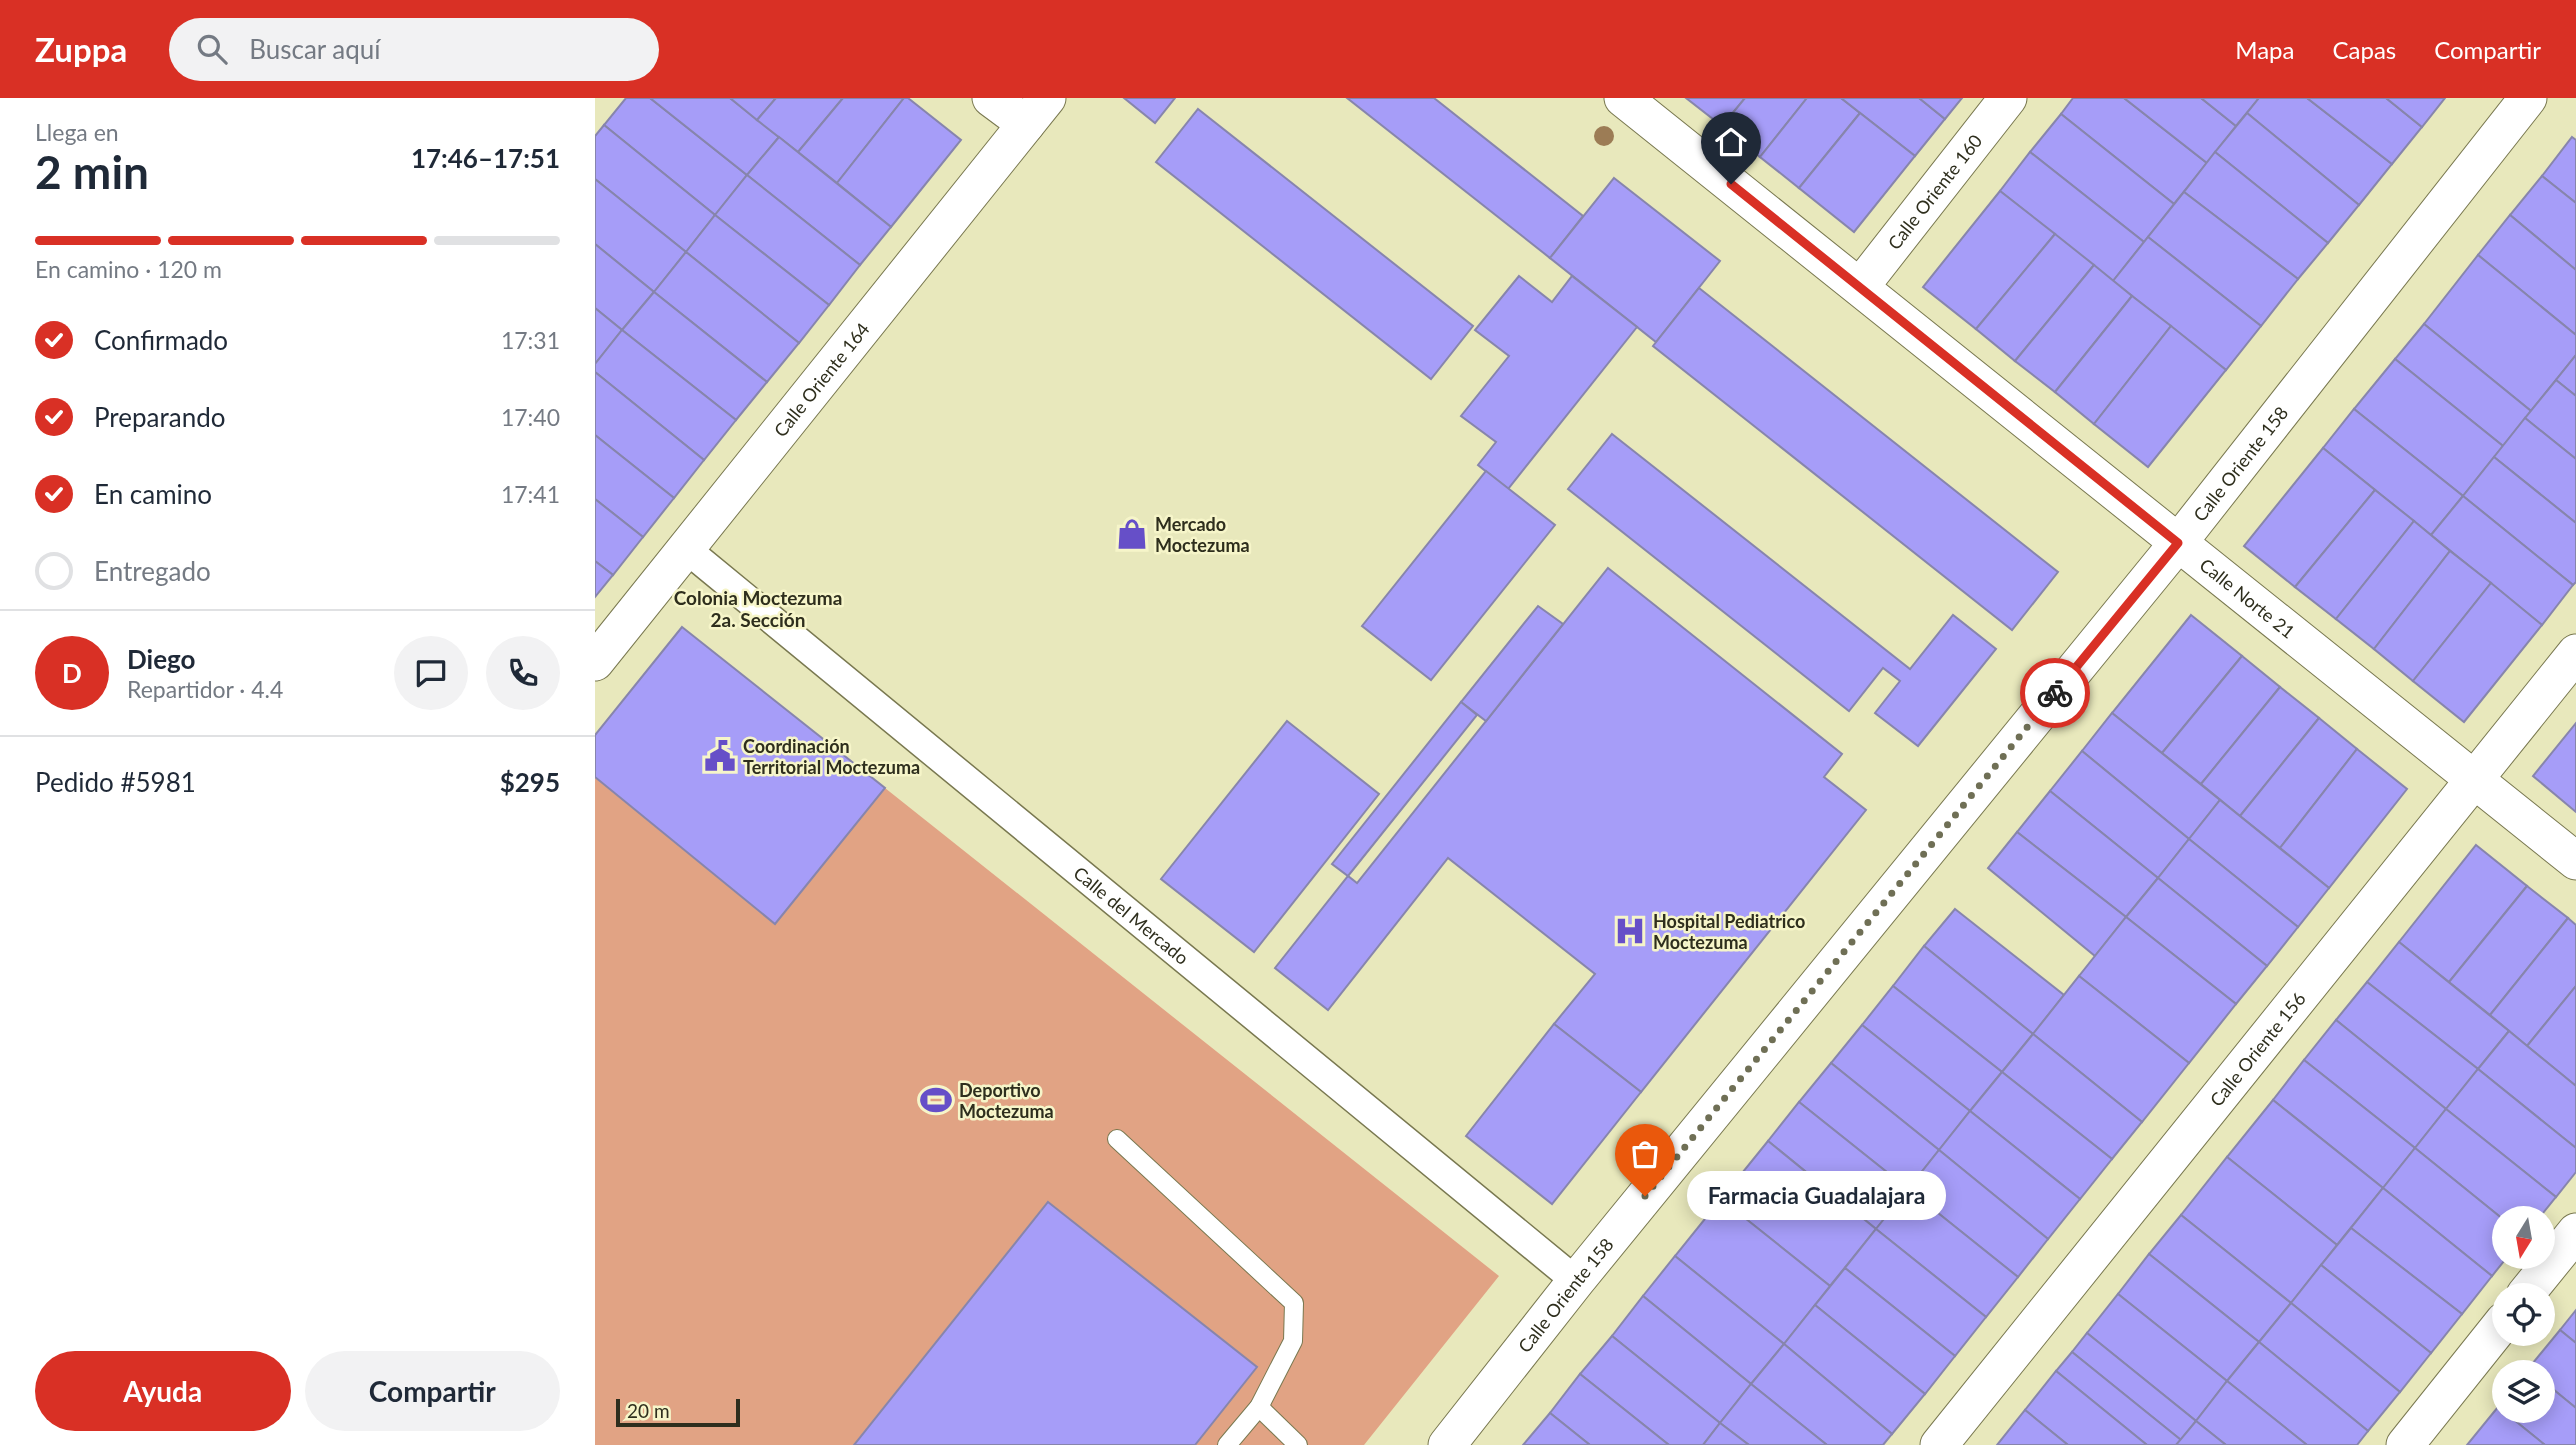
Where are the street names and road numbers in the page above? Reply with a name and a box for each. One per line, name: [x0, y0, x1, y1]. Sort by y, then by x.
street label: Calle Oriente 160: [1883, 130, 1986, 254]
street label: Calle Oriente 164: [769, 318, 874, 441]
street label: Calle Oriente 158: [2188, 402, 2292, 526]
street label: Calle Norte 21: [2196, 553, 2299, 643]
street label: Calle del Mercado: [1070, 862, 1193, 969]
street label: Calle Oriente 156: [2205, 988, 2310, 1111]
street label: Calle Oriente 158: [1513, 1233, 1618, 1357]

